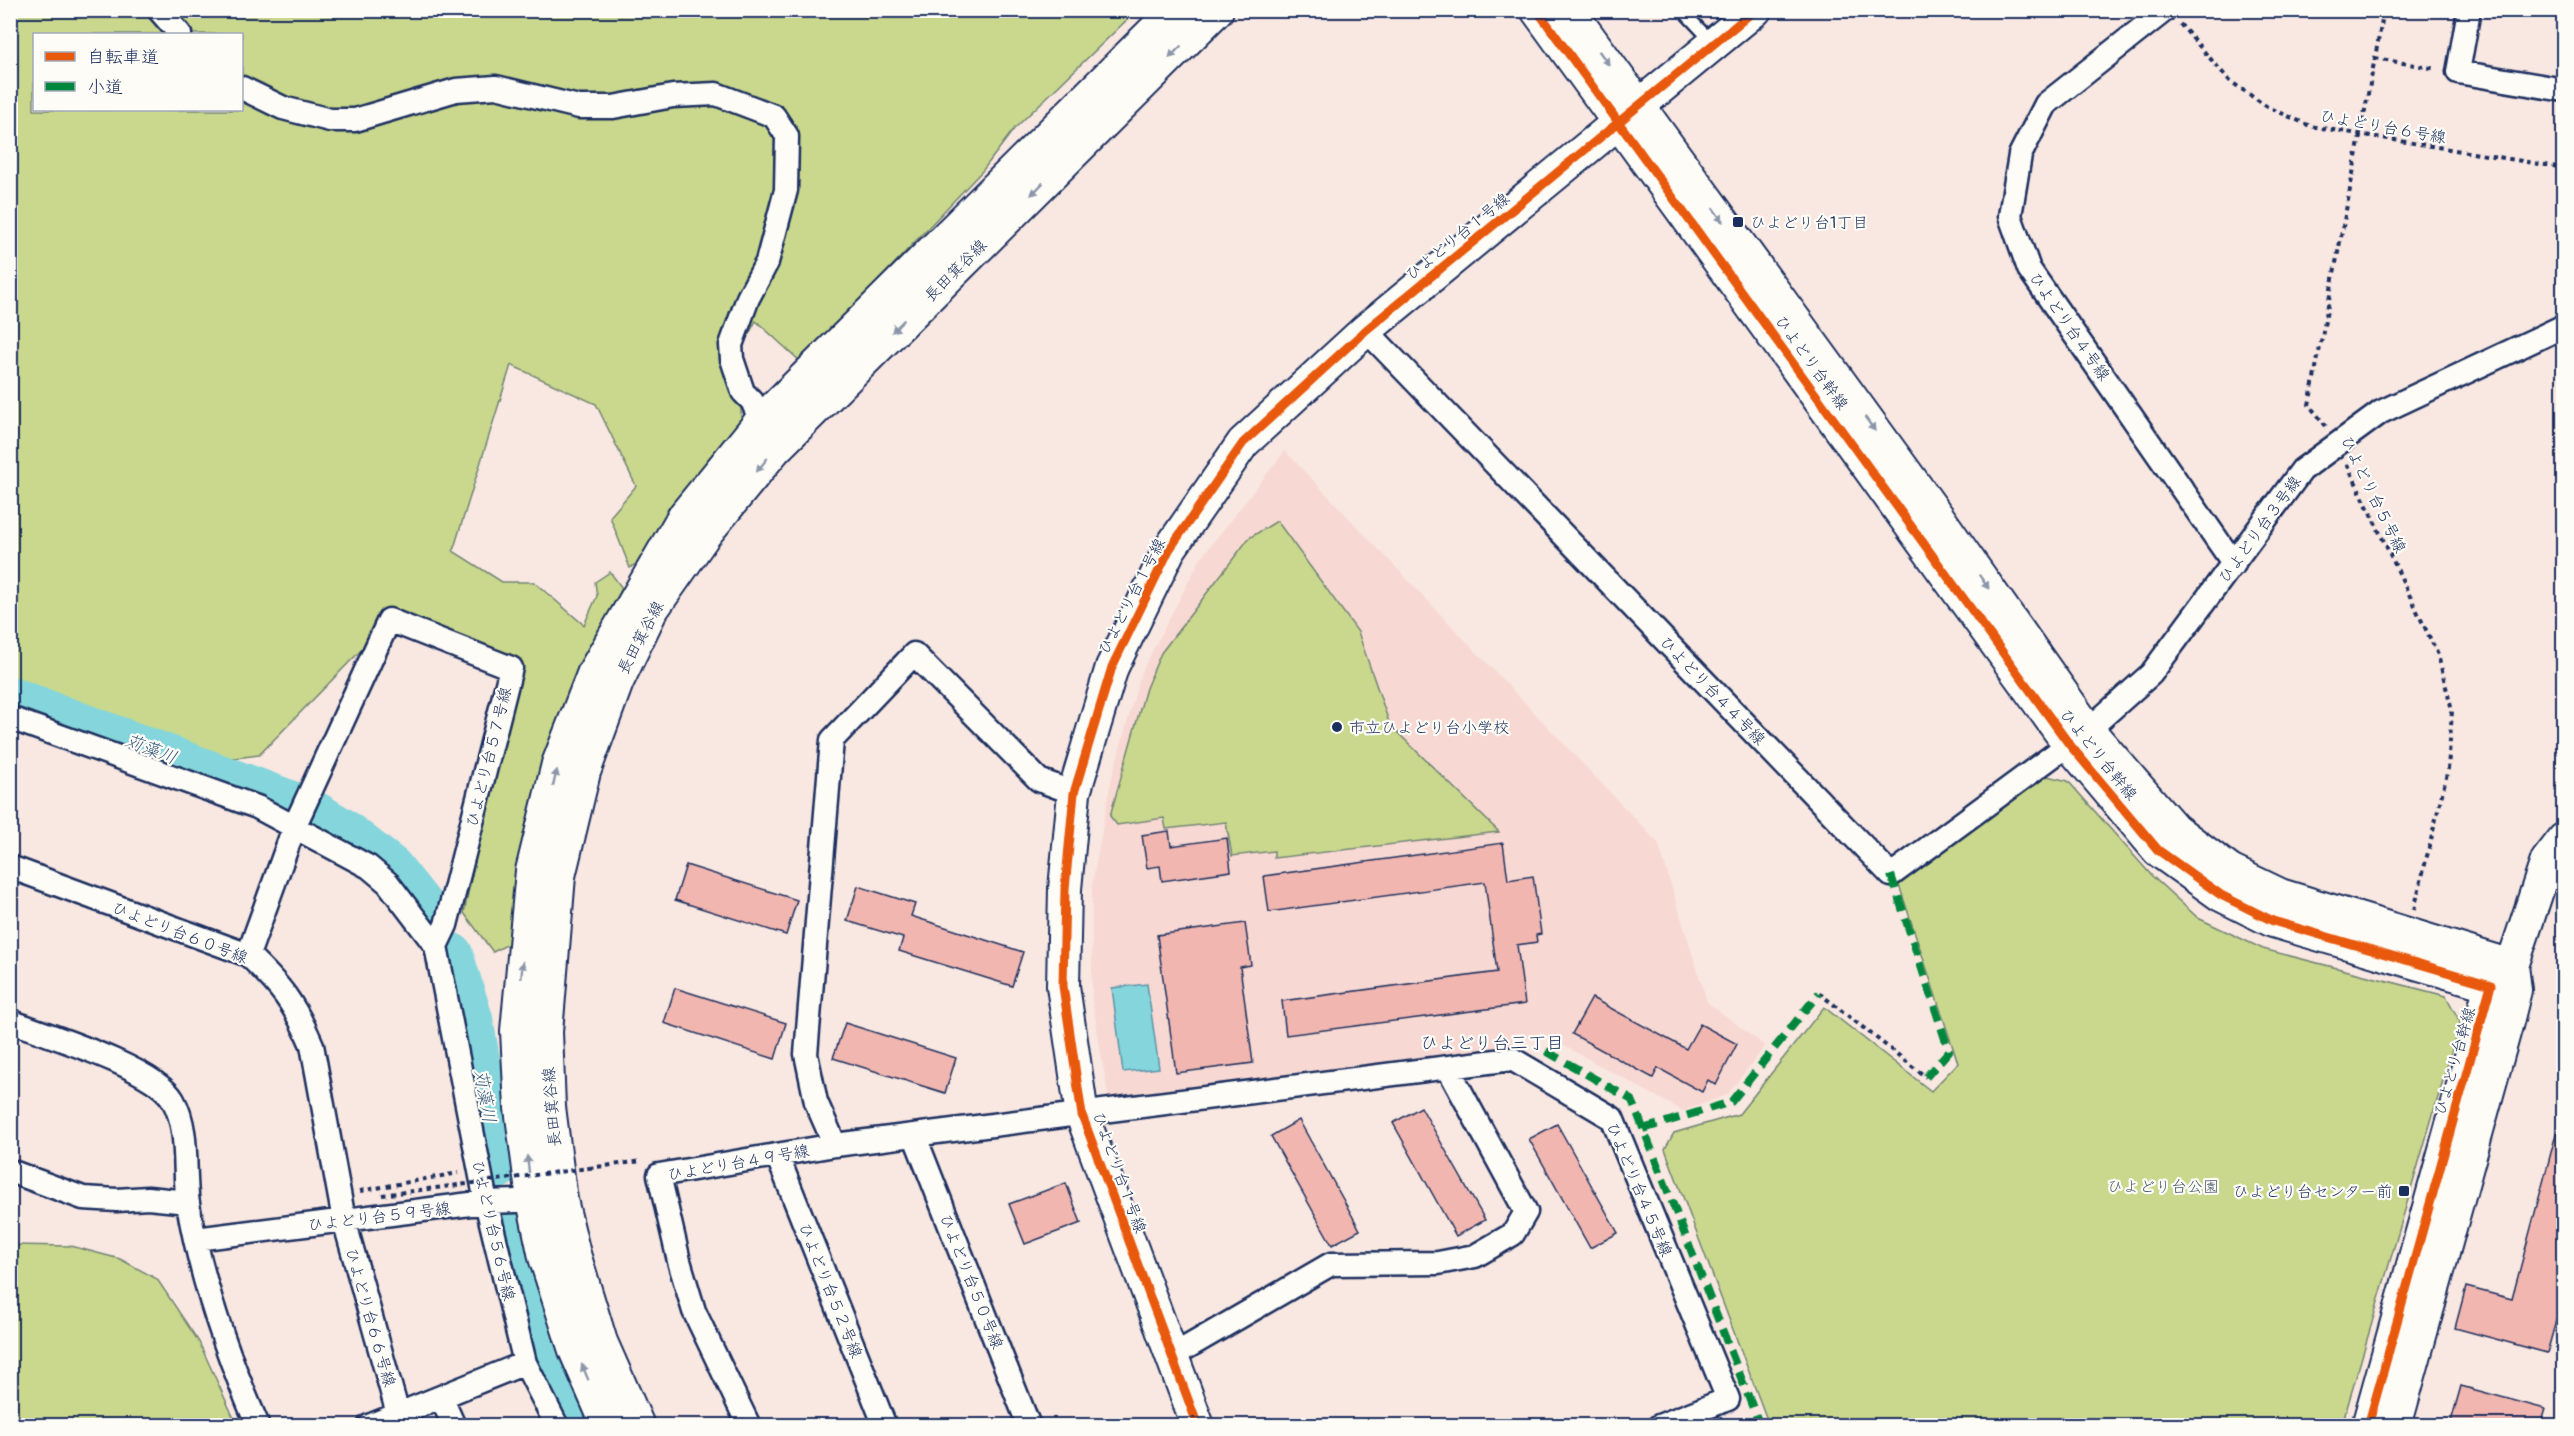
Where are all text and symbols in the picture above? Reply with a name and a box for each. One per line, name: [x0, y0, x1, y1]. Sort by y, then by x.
legend: [33, 33, 243, 111]
one-way arrow: [1169, 44, 1183, 58]
text: 自転車道: [87, 46, 159, 69]
one-way arrow: [1597, 50, 1609, 65]
text: 小道: [87, 76, 123, 99]
street label: ひよどり台６号線: [2318, 106, 2448, 148]
one-way arrow: [1029, 182, 1044, 196]
street label: ひよどり台１号線: [1402, 189, 1514, 285]
one-way arrow: [1712, 207, 1724, 223]
place label: ひよどり台1丁目: [1750, 213, 1868, 233]
marker: ひよどり台1丁目: [1731, 215, 1745, 229]
street label: 長田箕谷線: [920, 235, 991, 306]
street label: ひよどり台４号線: [2024, 268, 2114, 385]
street label: ひよどり台幹線: [1770, 311, 1852, 414]
one-way arrow: [892, 319, 906, 333]
one-way arrow: [1864, 416, 1876, 431]
street label: ひよどり台５号線: [2336, 433, 2410, 556]
one-way arrow: [755, 457, 768, 473]
street label: ひよどり台３号線: [2214, 472, 2306, 587]
street label: ひよどり台１号線: [1094, 535, 1170, 658]
one-way arrow: [1978, 574, 1990, 590]
street label: 長田箕谷線: [613, 597, 668, 677]
street label: ひよどり台４４号線: [1655, 632, 1769, 749]
street label: ひよどり台５７号線: [462, 685, 516, 830]
street label: ひよどり台幹線: [2055, 705, 2141, 804]
place label: 市立ひよどり台小学校: [1349, 718, 1509, 738]
marker: 市立ひよどり台小学校: [1330, 720, 1344, 734]
water label: 苅藻川: [121, 729, 180, 770]
one-way arrow: [550, 769, 560, 788]
street label: ひよどり台６０号線: [109, 898, 250, 968]
one-way arrow: [517, 961, 527, 980]
street label: ひよどり台幹線: [2430, 1005, 2480, 1118]
district label: ひよどり台三丁目: [1420, 1032, 1564, 1055]
street label: 長田箕谷線: [539, 1066, 565, 1148]
water label: 苅藻川: [468, 1068, 501, 1125]
street label: ひよどり台１号線: [1088, 1109, 1150, 1236]
street label: ひよどり台４５号線: [1602, 1119, 1676, 1260]
street label: ひよどり台４９号線: [666, 1141, 811, 1185]
one-way arrow: [523, 1155, 533, 1174]
street label: ひよどり台５６号線: [467, 1158, 519, 1303]
park label: ひよどり台公園: [2107, 1177, 2219, 1197]
place label: ひよどり台センター前: [2233, 1182, 2392, 1202]
marker: ひよどり台センター前: [2397, 1184, 2411, 1198]
street label: ひよどり台５９号線: [306, 1198, 452, 1236]
street label: ひよどり台５０号線: [935, 1211, 1007, 1352]
street label: ひよどり台５２号線: [794, 1220, 866, 1361]
street label: ひよどり台６６号線: [341, 1245, 399, 1389]
one-way arrow: [579, 1363, 589, 1381]

